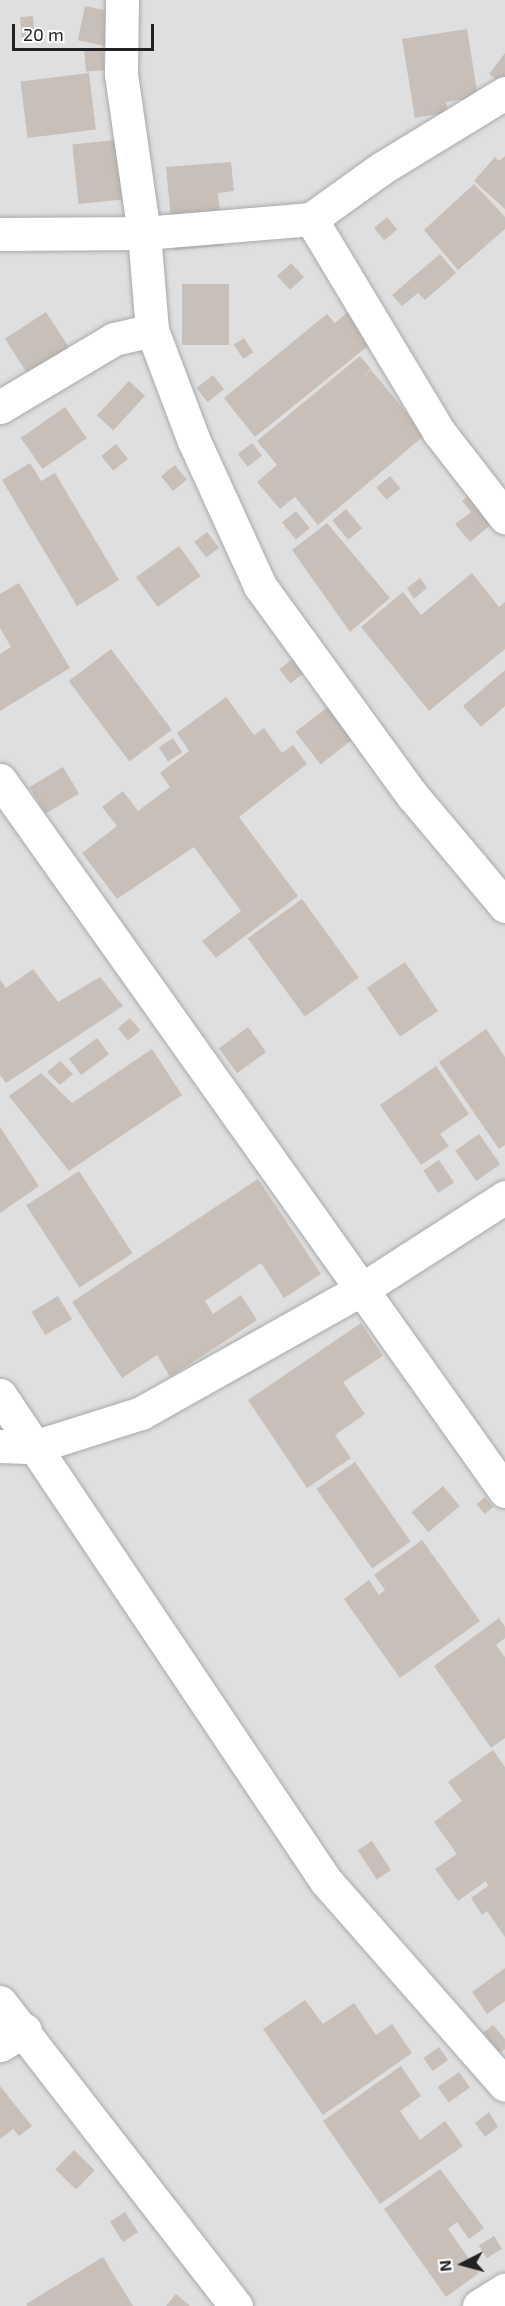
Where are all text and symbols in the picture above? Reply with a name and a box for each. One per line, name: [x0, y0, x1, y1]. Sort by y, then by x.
scale bar: [15, 12, 158, 50]
text: 20 m: [23, 23, 64, 45]
north arrow: [433, 2234, 493, 2294]
text: N: [435, 2259, 455, 2273]

